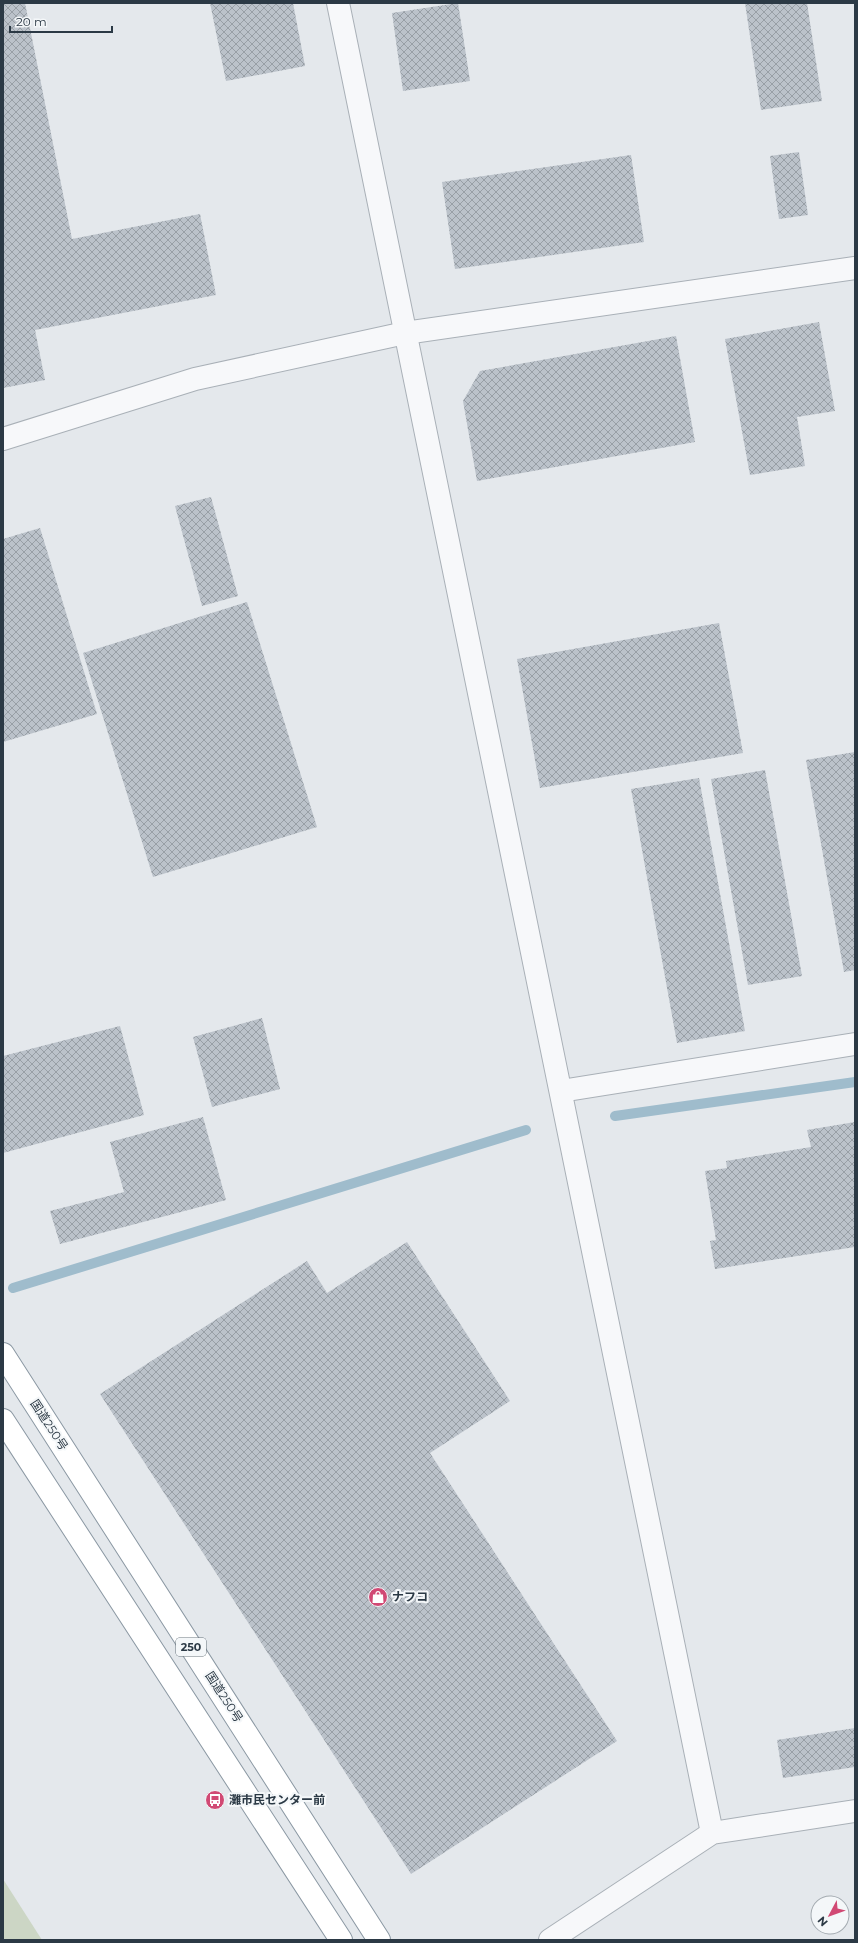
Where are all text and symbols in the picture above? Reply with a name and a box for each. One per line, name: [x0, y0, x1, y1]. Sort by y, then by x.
scale bar: [10, 8, 112, 34]
text: 20 m: [16, 14, 47, 29]
street label: 国道250号: [27, 1397, 71, 1453]
shop icon: ナフコ: [367, 1586, 389, 1608]
place label: ナフコ: [392, 1589, 428, 1604]
road number: 250: [176, 1638, 206, 1656]
street label: 国道250号: [202, 1669, 246, 1725]
bus stop icon: 灘市民センター前: [204, 1789, 226, 1811]
place label: 灘市民センター前: [229, 1792, 325, 1807]
north arrow: [810, 1895, 850, 1935]
text: N: [814, 1914, 831, 1930]

